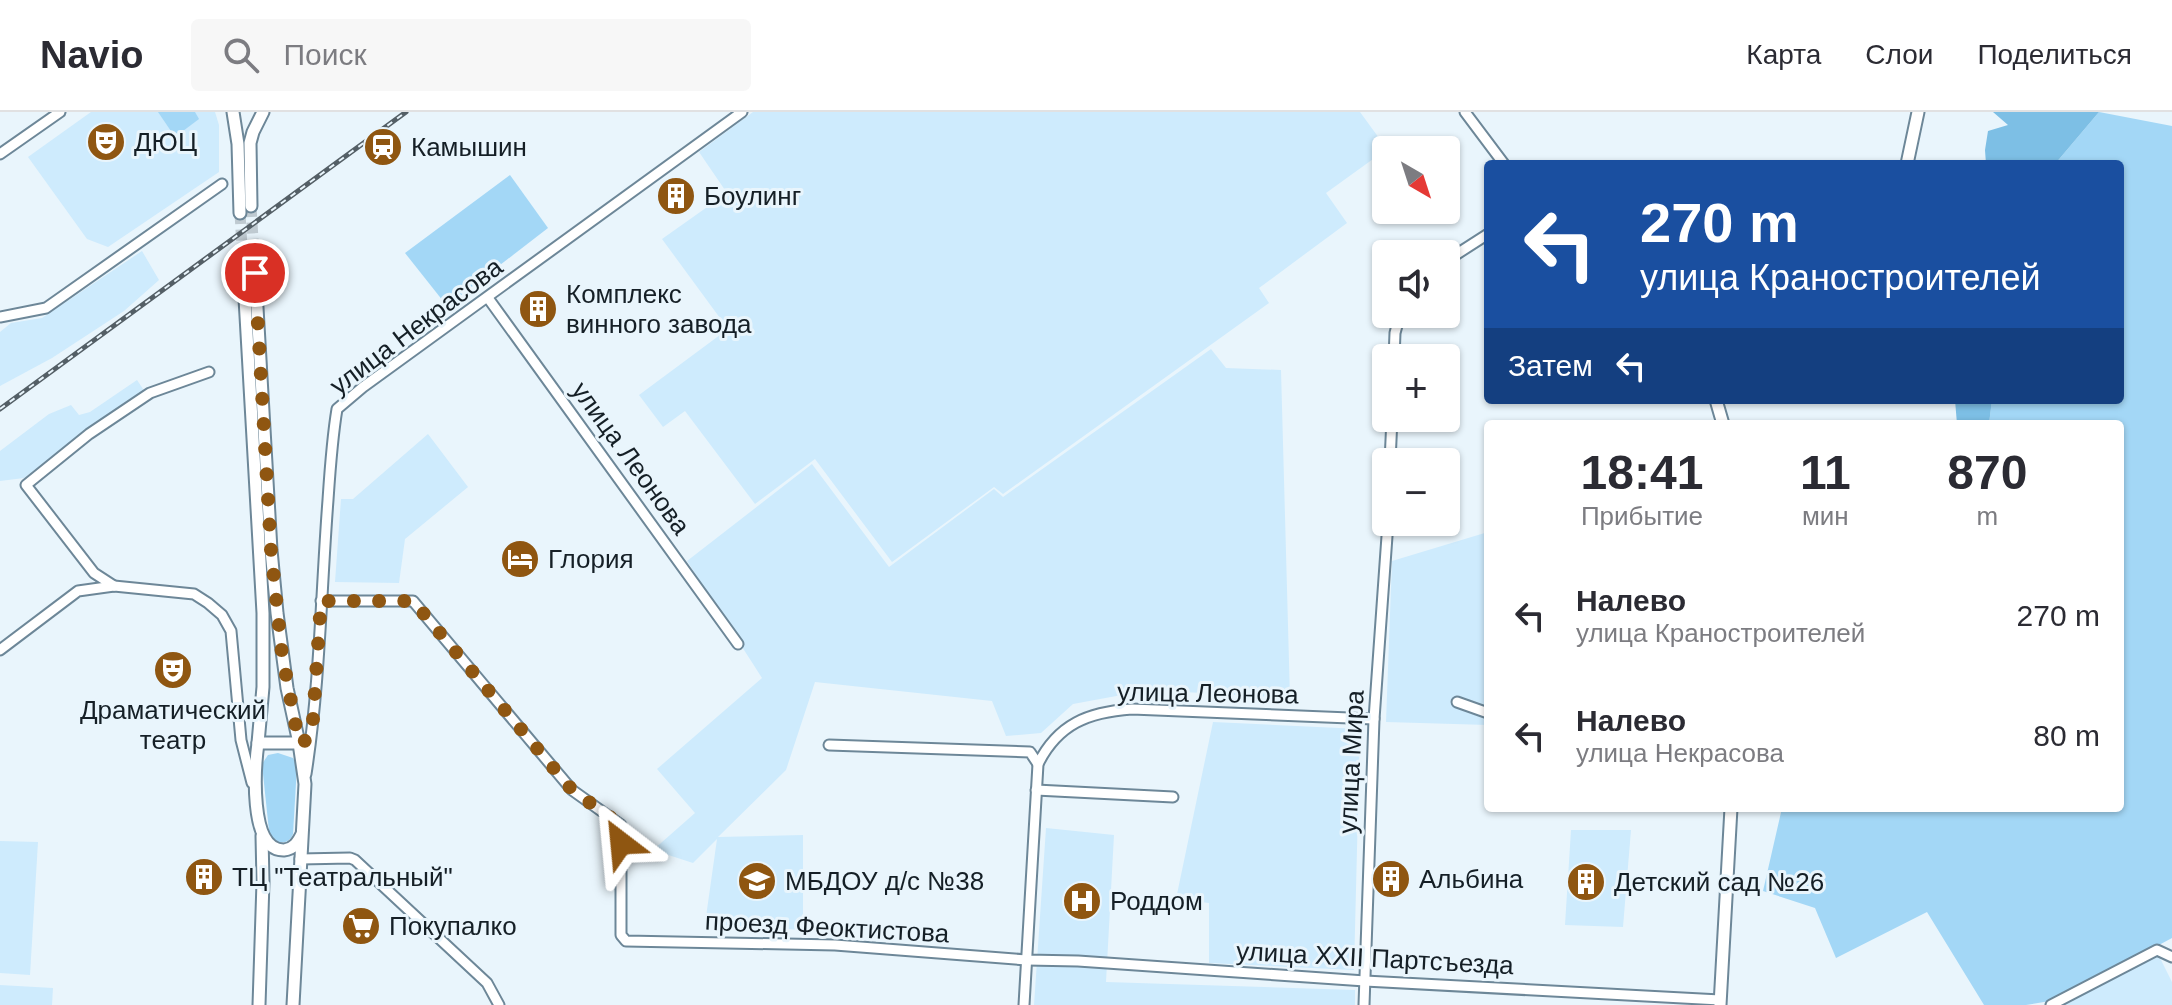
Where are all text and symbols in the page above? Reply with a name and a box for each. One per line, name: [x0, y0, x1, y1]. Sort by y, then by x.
search box: [191, 19, 751, 91]
icon: search: [219, 33, 263, 77]
text: Navio: [40, 34, 143, 76]
text: Поиск: [283, 38, 367, 71]
text: Карта: [1746, 39, 1821, 70]
text: Слои: [1865, 39, 1933, 70]
text: Поделиться: [1977, 39, 2132, 70]
theatre icon: ДЮЦ: [85, 121, 127, 163]
station icon: Камышин: [362, 126, 404, 168]
place label: ДЮЦ: [134, 127, 197, 157]
place label: Камышин: [411, 132, 527, 162]
north arrow: [1372, 136, 1460, 224]
map controls: [1372, 136, 1460, 536]
building icon: Боулинг: [655, 175, 697, 217]
place label: Боулинг: [704, 181, 801, 211]
text: 270 m: [1640, 191, 1799, 254]
icon: left: [1508, 192, 1612, 296]
pin: [221, 239, 289, 307]
button: sound: [1372, 240, 1460, 328]
icon: arrive: [233, 251, 277, 295]
street label: улица Некрасова: [324, 251, 508, 401]
text: улица Краностроителей: [1640, 257, 2041, 298]
place label: Комплекс винного завода: [566, 279, 752, 339]
building icon: Комплекс винного завода: [517, 288, 559, 330]
button: +: [1372, 344, 1460, 432]
icon: left: [1609, 344, 1653, 388]
text: Затем: [1508, 349, 1593, 382]
street label: улица Леонова: [566, 376, 697, 541]
text: 18:41: [1581, 446, 1703, 499]
text: 11: [1800, 446, 1851, 499]
text: 870: [1947, 446, 2027, 499]
button: −: [1372, 448, 1460, 536]
text: Прибытие: [1581, 501, 1703, 531]
text: мин: [1802, 501, 1849, 531]
text: m: [1977, 501, 1998, 531]
hotel icon: Глория: [499, 538, 541, 580]
place label: Глория: [548, 544, 634, 574]
text: Налево: [1576, 584, 1686, 617]
icon: left: [1508, 594, 1552, 638]
text: 270 m: [2017, 599, 2100, 632]
text: улица Краностроителей: [1576, 618, 1865, 648]
theatre icon: Драматический театр: [152, 649, 194, 691]
street label: улица Леонова: [1117, 676, 1300, 710]
street label: улица Мира: [1332, 689, 1370, 835]
place label: Драматический театр: [80, 695, 266, 755]
text: Налево: [1576, 704, 1686, 737]
icon: left: [1508, 714, 1552, 758]
text: 80 m: [2033, 719, 2100, 752]
text: улица Некрасова: [1576, 738, 1784, 768]
position arrow: [579, 801, 663, 885]
building icon: ТЦ "Театральный": [183, 856, 225, 898]
building icon: Альбина: [1370, 858, 1412, 900]
school or university icon: МБДОУ д/с №38: [736, 860, 778, 902]
building icon: Детский сад №26: [1565, 861, 1607, 903]
place label: ТЦ "Театральный": [232, 862, 453, 892]
place label: Альбина: [1419, 864, 1524, 894]
place label: МБДОУ д/с №38: [785, 866, 984, 896]
place label: Детский сад №26: [1614, 867, 1824, 897]
hospital icon: Роддом: [1061, 880, 1103, 922]
place label: Роддом: [1110, 886, 1203, 916]
supermarket icon: Покупалко: [340, 905, 382, 947]
street label: проезд Феоктистова: [704, 906, 950, 948]
place label: Покупалко: [389, 911, 517, 941]
street label: улица XXII Партсъезда: [1235, 936, 1515, 980]

